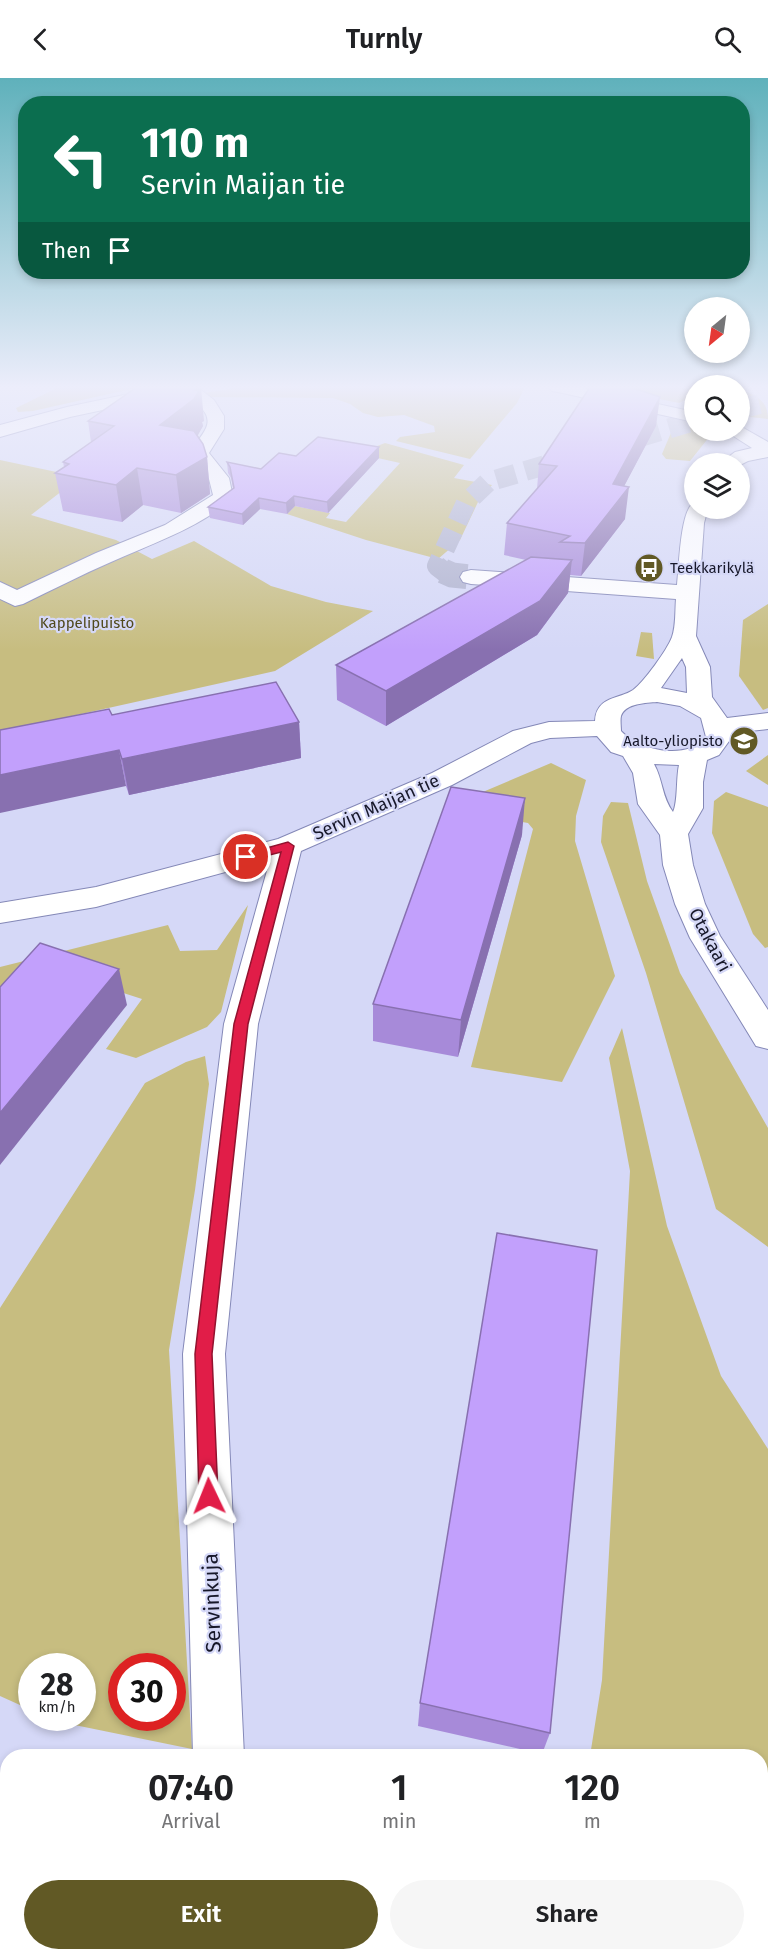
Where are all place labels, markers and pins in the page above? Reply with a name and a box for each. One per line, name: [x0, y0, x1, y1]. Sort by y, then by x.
bus stop icon: Teekkarikylä: [633, 552, 665, 584]
place label: Teekkarikylä: [670, 559, 754, 577]
school or university icon: Aalto-yliopisto: [728, 725, 760, 757]
place label: Aalto-yliopisto: [623, 732, 723, 750]
pin: [220, 831, 271, 882]

